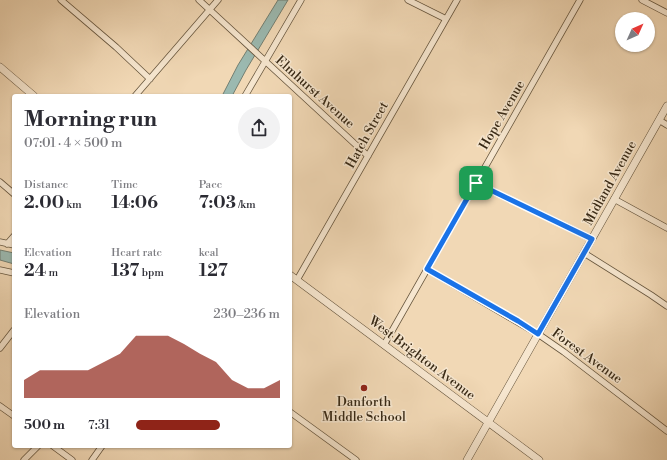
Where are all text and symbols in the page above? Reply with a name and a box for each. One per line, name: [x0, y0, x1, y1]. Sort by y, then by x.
north arrow: [615, 12, 655, 52]
map controls: [615, 12, 655, 52]
street label: Elmhurst Avenue: [272, 52, 358, 132]
street label: Hope Avenue: [476, 77, 528, 152]
street label: Hatch Street: [342, 99, 392, 171]
text: Morning run: [24, 106, 157, 133]
button: share: [238, 107, 280, 149]
text: 07:01 · 4 × 500 m: [24, 135, 123, 151]
street label: Midland Avenue: [580, 138, 640, 228]
pin: [459, 166, 493, 200]
icon: arrive: [465, 172, 487, 194]
text: Distance: [24, 178, 68, 192]
text: Time: [111, 178, 138, 192]
text: Pace: [199, 178, 222, 192]
text: 2.00: [24, 192, 64, 214]
text: 14:06: [111, 192, 158, 214]
text: 7:03: [199, 192, 236, 214]
text: km: [64, 198, 82, 212]
text: /km: [236, 198, 256, 212]
text: Elevation: [24, 246, 72, 260]
text: Heart rate: [111, 246, 162, 260]
text: kcal: [199, 246, 219, 260]
text: 24: [24, 260, 46, 282]
text: 137: [111, 260, 139, 282]
text: 127: [199, 260, 228, 282]
text: m: [46, 266, 58, 280]
text: bpm: [139, 266, 164, 280]
text: Elevation: [24, 306, 80, 322]
text: 230–236 m: [213, 306, 280, 322]
street label: West Brighton Avenue: [365, 312, 479, 404]
street label: Forest Avenue: [549, 325, 626, 387]
marker: Danforth Middle School: [359, 383, 369, 393]
place label: Danforth Middle School: [322, 394, 406, 425]
text: 500 m: [24, 417, 65, 433]
text: 7:31: [88, 417, 110, 433]

